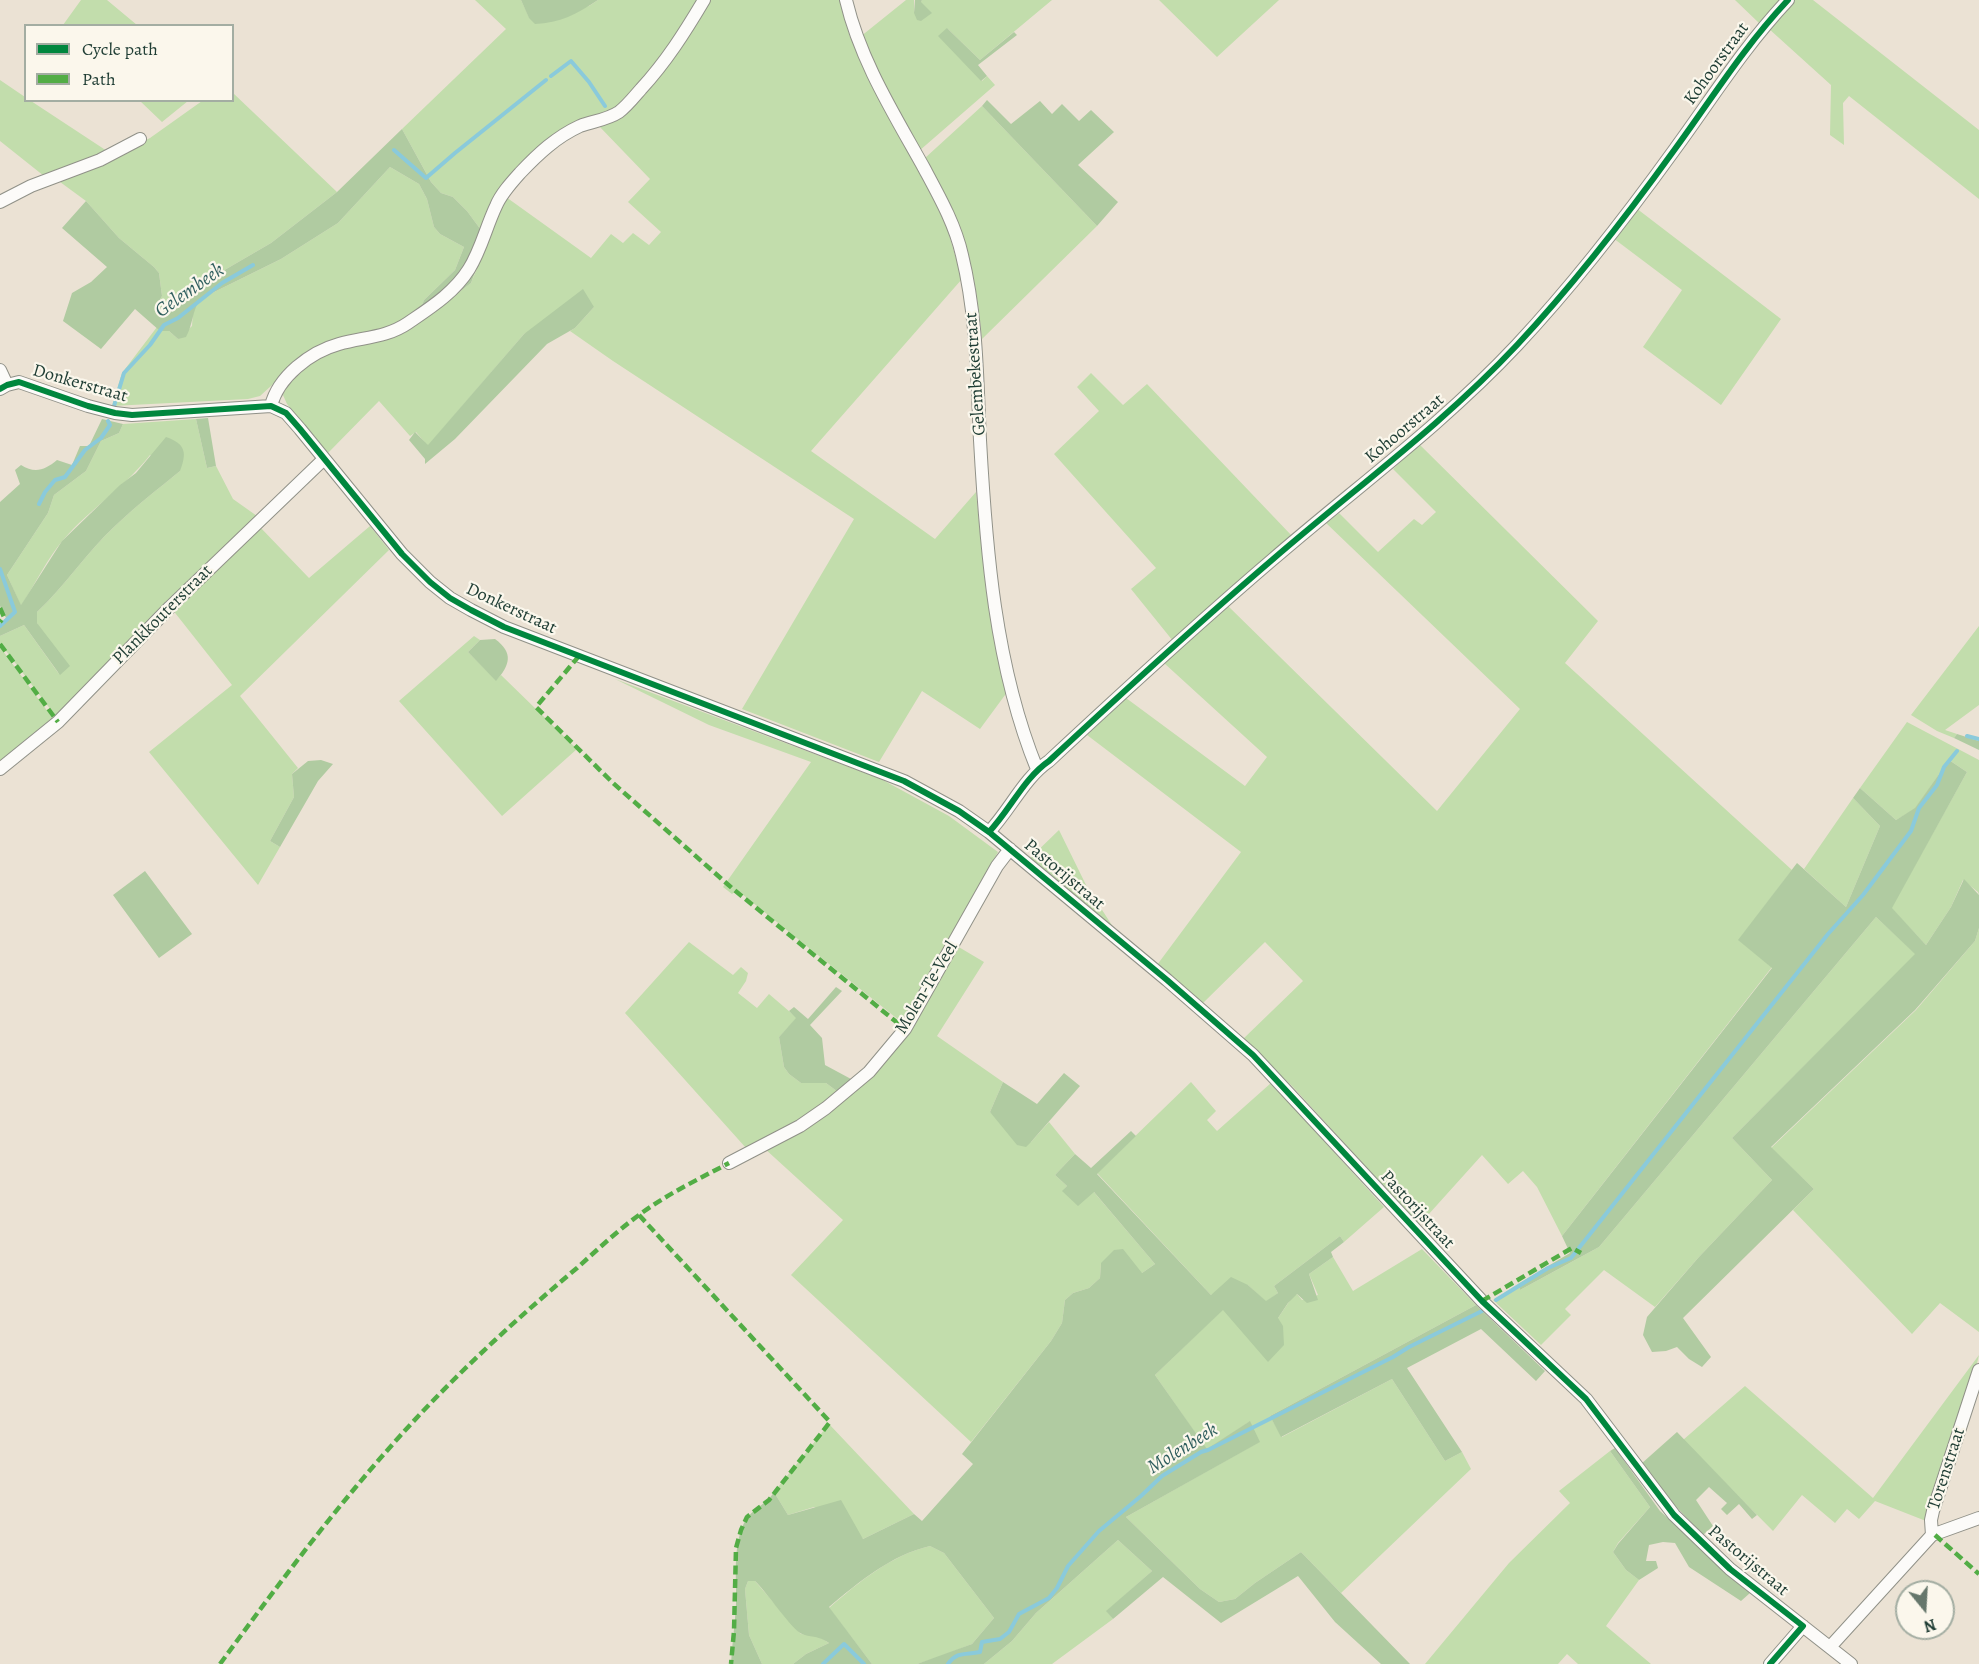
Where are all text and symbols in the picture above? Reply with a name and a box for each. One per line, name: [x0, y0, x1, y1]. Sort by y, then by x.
street label: Kohoorstraat: [1680, 19, 1754, 109]
legend: [24, 24, 234, 102]
text: Cycle path: [82, 37, 158, 61]
text: Path: [82, 67, 116, 91]
water label: Gelembeek: [151, 259, 229, 323]
street label: Gelembekestraat: [961, 312, 991, 436]
street label: Donkerstraat: [30, 360, 130, 408]
street label: Kohoorstraat: [1361, 390, 1449, 468]
street label: Plankkouterstraat: [109, 561, 217, 669]
street label: Donkerstraat: [462, 579, 560, 639]
street label: Pastorijstraat: [1019, 835, 1109, 915]
street label: Molen-Te-Veel: [891, 938, 963, 1038]
street label: Pastorijstraat: [1375, 1166, 1459, 1254]
water label: Molenbeek: [1143, 1418, 1223, 1480]
street label: Torenstraat: [1924, 1425, 1970, 1513]
street label: Pastorijstraat: [1703, 1521, 1793, 1601]
north arrow: [1895, 1580, 1955, 1640]
text: N: [1921, 1613, 1939, 1637]

